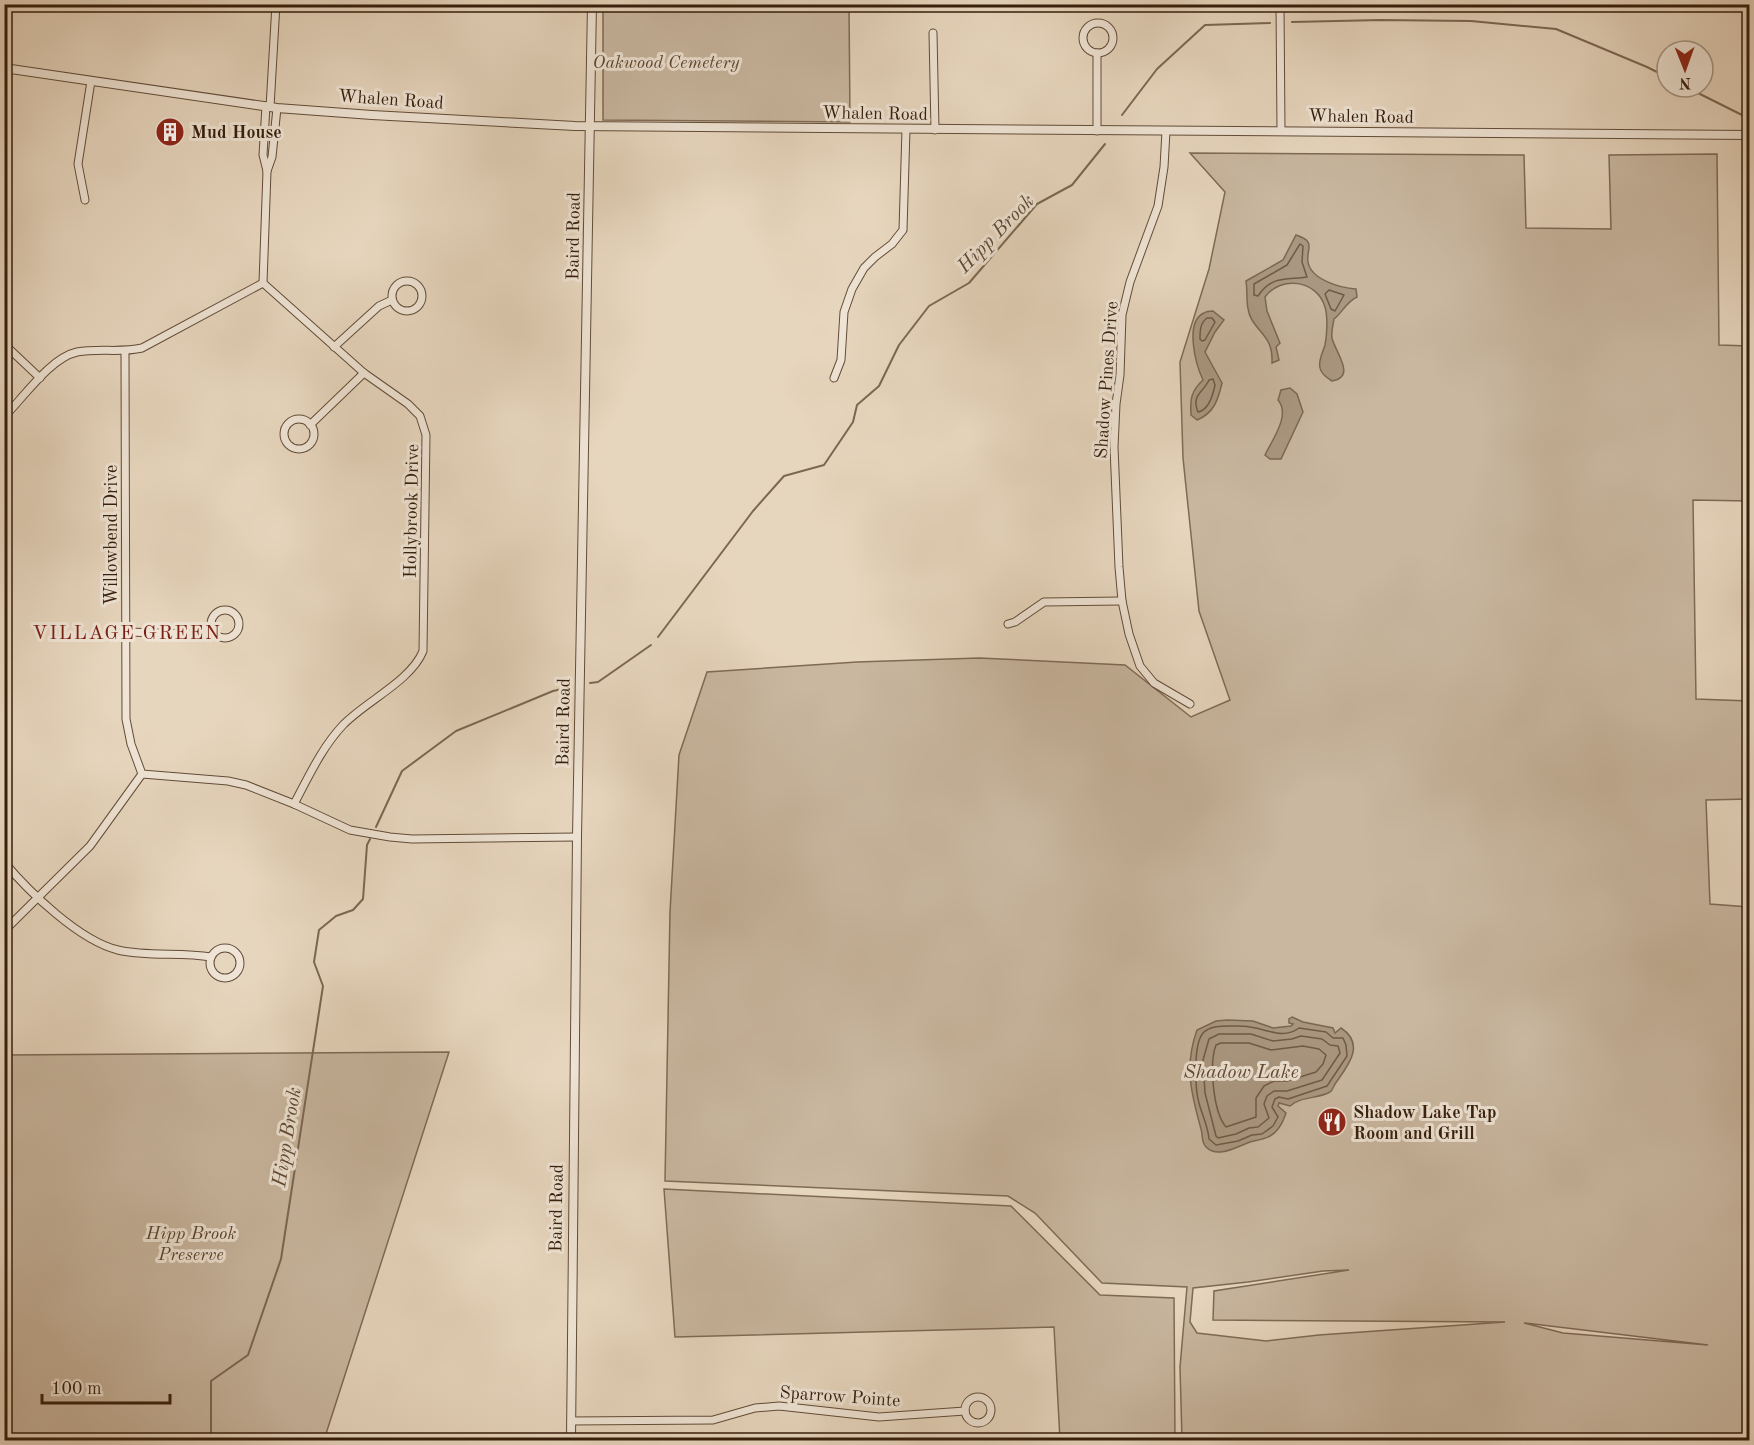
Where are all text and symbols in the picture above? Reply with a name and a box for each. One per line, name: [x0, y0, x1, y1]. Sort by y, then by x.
north arrow: [1655, 39, 1715, 99]
park label: Oakwood Cemetery: [593, 54, 740, 72]
text: N: [1678, 74, 1691, 90]
street label: Whalen Road: [337, 87, 444, 113]
street label: Whalen Road: [822, 104, 928, 124]
street label: Whalen Road: [1308, 107, 1414, 127]
building icon: Mud House: [154, 116, 186, 148]
place label: Mud House: [191, 124, 282, 142]
water label: Hipp Brook: [954, 191, 1039, 278]
street label: Baird Road: [564, 192, 584, 280]
street label: Shadow Pines Drive: [1093, 301, 1121, 460]
street label: Hollybrook Drive: [402, 444, 422, 578]
street label: Willowbend Drive: [103, 465, 121, 605]
district label: VILLAGE GREEN: [32, 624, 222, 644]
street label: Baird Road: [554, 678, 574, 766]
water label: Shadow Lake: [1183, 1063, 1299, 1083]
water label: Hipp Brook: [270, 1086, 306, 1190]
place label: Shadow Lake Tap Room and Grill: [1353, 1104, 1497, 1143]
restaurant icon: Shadow Lake Tap Room and Grill: [1316, 1106, 1348, 1138]
street label: Baird Road: [547, 1164, 567, 1252]
park label: Hipp Brook Preserve: [145, 1225, 236, 1264]
scale bar: [42, 1367, 170, 1405]
text: 100 m: [51, 1380, 102, 1398]
street label: Sparrow Pointe: [779, 1384, 901, 1410]

